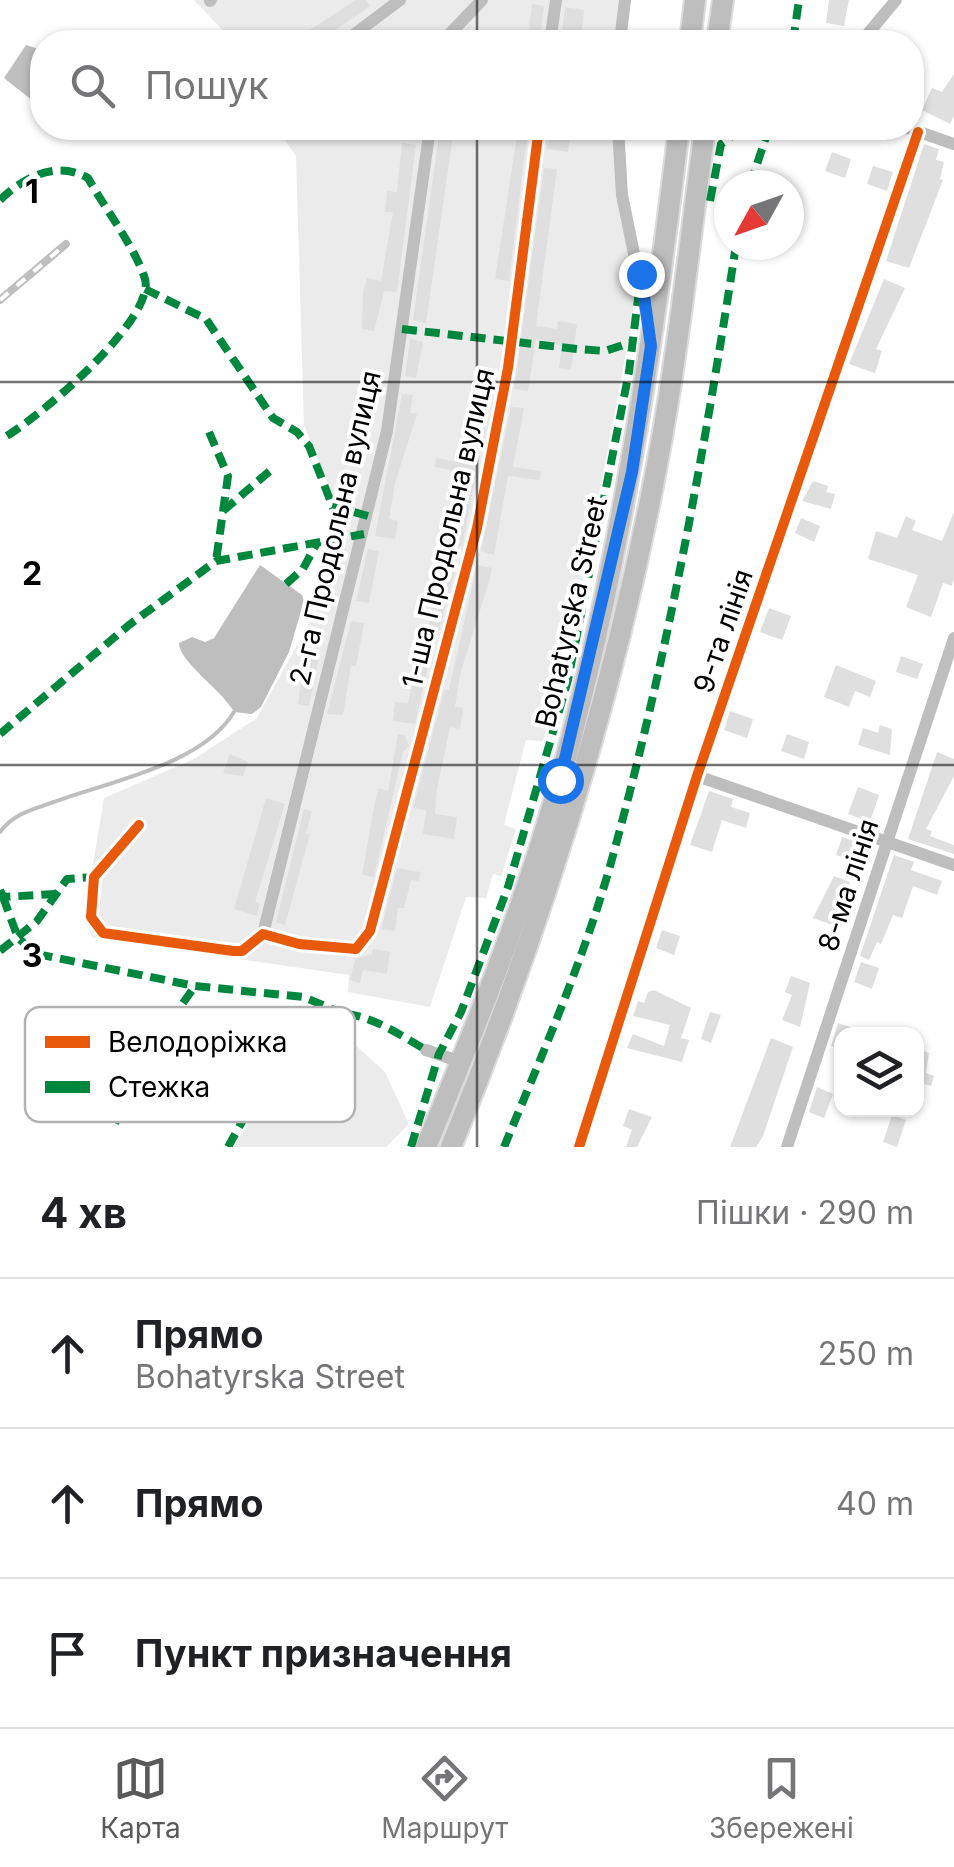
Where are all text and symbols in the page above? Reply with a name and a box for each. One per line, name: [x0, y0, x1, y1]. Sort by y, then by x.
search box: [30, 30, 924, 140]
icon: search: [65, 58, 120, 113]
text: Пошук: [145, 62, 269, 108]
north arrow: [714, 170, 804, 260]
text: 1: [25, 172, 39, 211]
route end: [619, 252, 665, 298]
street label: 1-ша Продольна вулиця: [395, 365, 501, 691]
street label: 2-га Продольна вулиця: [282, 367, 388, 689]
street label: Bohatyrska Street: [528, 493, 614, 731]
text: 2: [22, 554, 42, 593]
street label: 9-та лінія: [686, 565, 760, 697]
route start: [538, 758, 584, 804]
street label: 8-ма лінія: [811, 815, 885, 955]
text: 3: [22, 936, 42, 975]
legend: [25, 1007, 355, 1122]
text: Велодоріжка: [108, 1025, 287, 1059]
map controls: [834, 1027, 924, 1117]
button: layers: [834, 1027, 924, 1117]
text: Стежка: [108, 1070, 210, 1104]
text: 4 хв: [40, 1187, 127, 1238]
text: Пішки · 290 m: [696, 1193, 914, 1232]
text: Прямо: [135, 1311, 263, 1357]
icon: ahead: [40, 1326, 95, 1381]
text: 250 m: [818, 1334, 914, 1373]
text: Bohatyrska Street: [135, 1357, 405, 1396]
icon: ahead: [40, 1476, 95, 1531]
text: Прямо: [135, 1480, 263, 1526]
text: 40 m: [836, 1484, 914, 1523]
icon: arrive: [40, 1626, 95, 1681]
text: Пункт призначення: [135, 1630, 512, 1676]
tab: Карта: [100, 1751, 181, 1845]
tab: Маршрут: [381, 1751, 508, 1845]
tab: Збережені: [709, 1751, 854, 1845]

